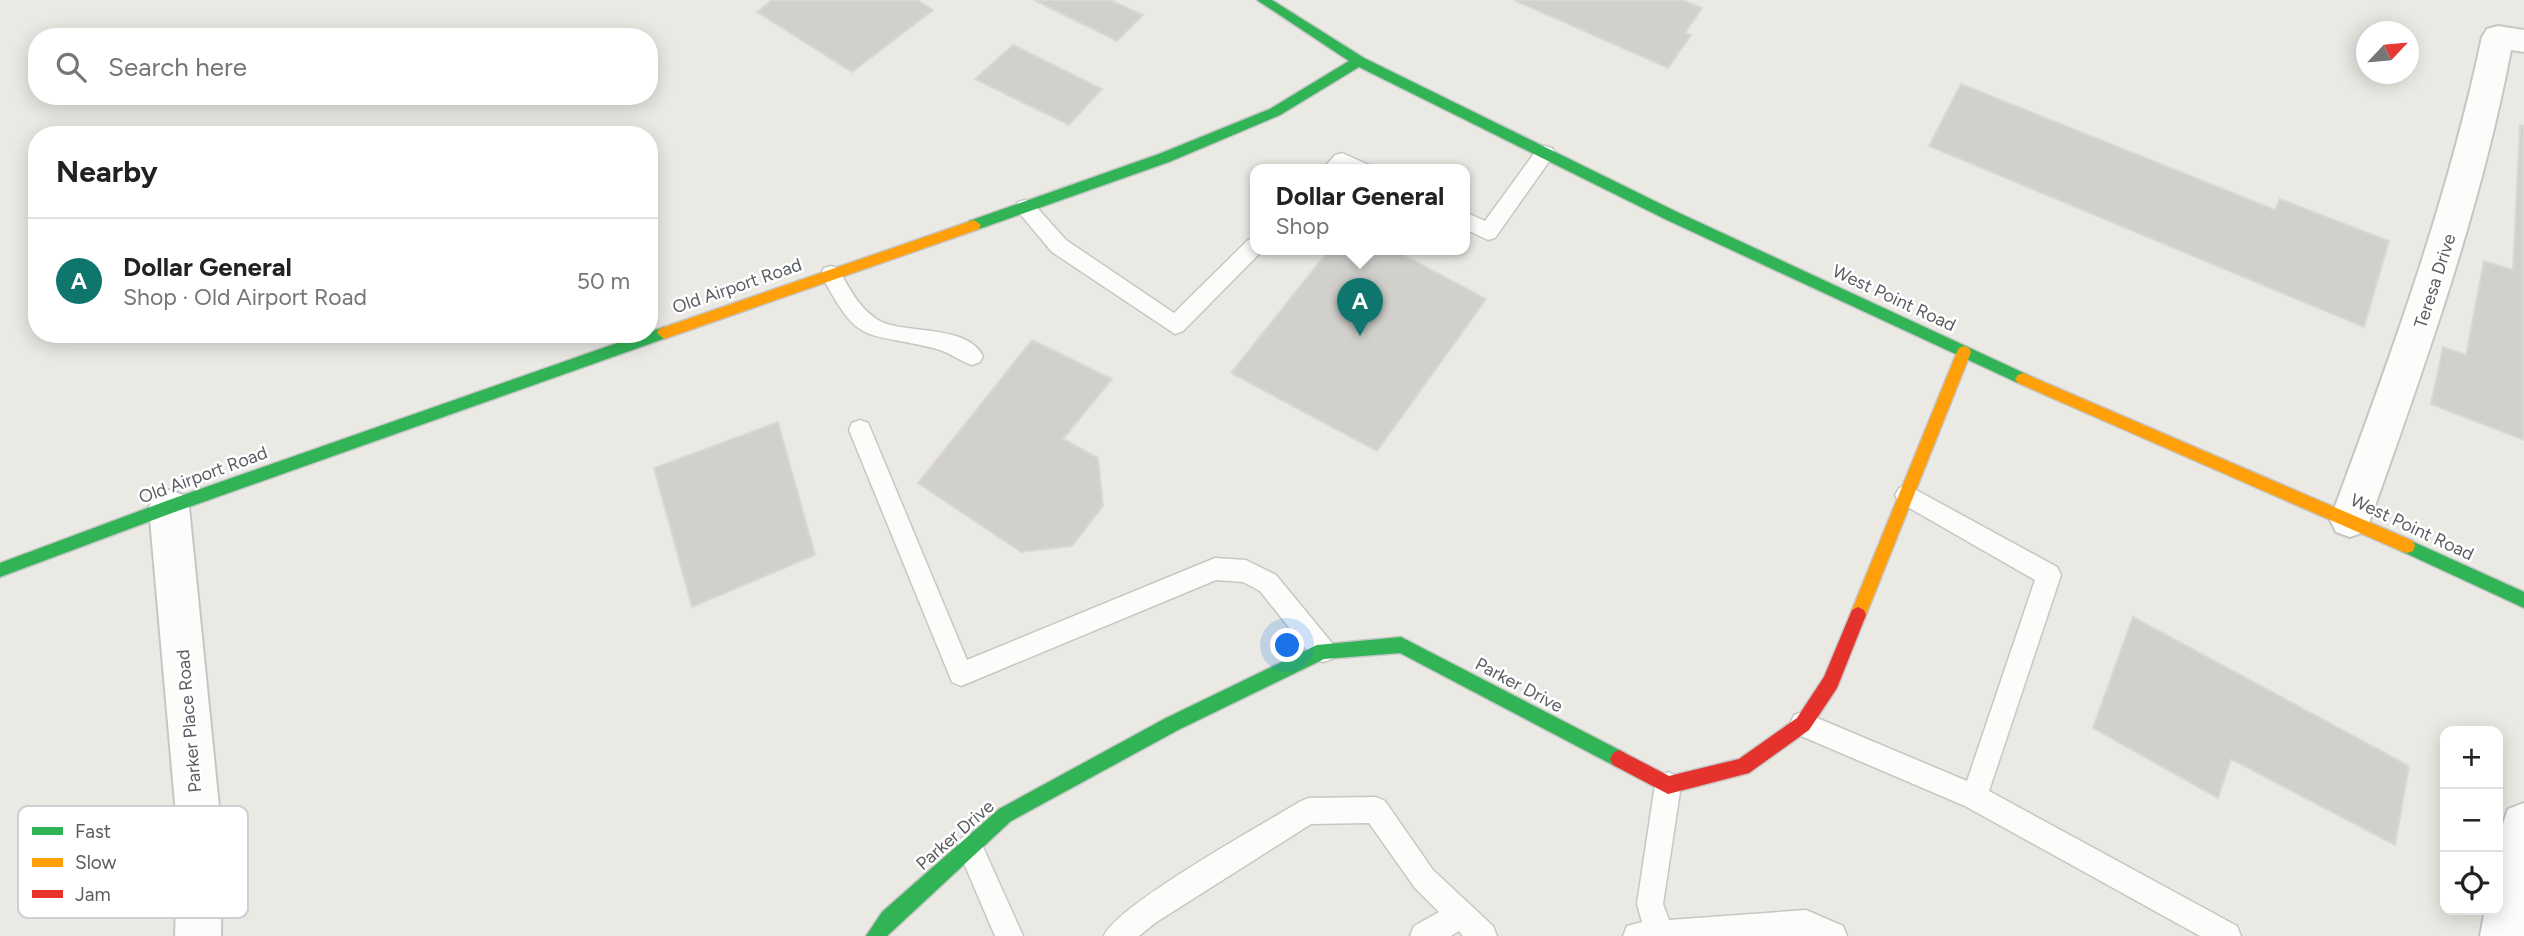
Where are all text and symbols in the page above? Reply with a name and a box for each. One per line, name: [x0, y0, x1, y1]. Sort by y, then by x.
north arrow: [2356, 21, 2419, 84]
search box: [28, 28, 658, 105]
icon: search: [52, 48, 90, 86]
text: Search here: [108, 51, 247, 83]
text: Nearby: [56, 153, 158, 190]
popup: [1250, 164, 1470, 255]
text: Dollar General: [1275, 180, 1445, 212]
text: Shop: [1275, 212, 1329, 240]
street label: Teresa Drive: [2409, 231, 2461, 331]
text: Dollar General: [123, 251, 292, 283]
street label: Old Airport Road: [669, 254, 805, 318]
street label: West Point Road: [1829, 260, 1959, 336]
text: A: [71, 267, 87, 295]
text: 50 m: [577, 267, 630, 295]
pin: A: [1337, 278, 1383, 336]
text: Shop · Old Airport Road: [123, 283, 367, 311]
street label: Old Airport Road: [136, 442, 270, 508]
street label: West Point Road: [2347, 489, 2477, 565]
your location: [1270, 628, 1304, 662]
street label: Parker Place Road: [172, 649, 206, 793]
street label: Parker Drive: [1471, 653, 1567, 717]
map controls: [2440, 726, 2503, 915]
button: +: [2440, 726, 2503, 789]
button: −: [2440, 789, 2503, 852]
street label: Parker Drive: [912, 795, 999, 875]
legend: [18, 806, 248, 918]
text: Fast: [75, 820, 111, 843]
text: Slow: [75, 851, 117, 874]
button: locate: [2440, 852, 2503, 915]
text: Jam: [75, 883, 111, 906]

